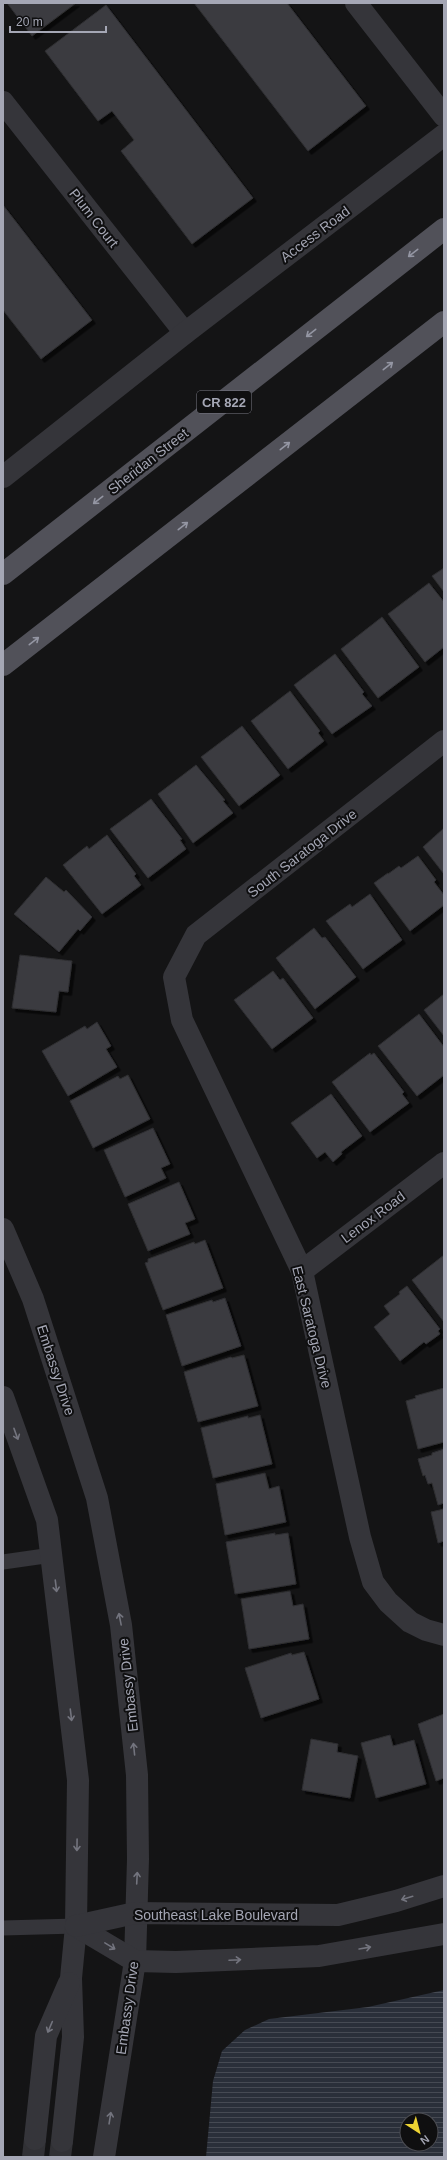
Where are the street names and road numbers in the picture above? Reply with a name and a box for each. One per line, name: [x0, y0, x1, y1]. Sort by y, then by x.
street label: Plum Court: [66, 185, 122, 251]
street label: Access Road: [277, 203, 353, 265]
road number: CR 822: [197, 391, 251, 413]
street label: Sheridan Street: [105, 425, 191, 497]
street label: South Saratoga Drive: [244, 805, 360, 901]
street label: Lenox Road: [338, 1188, 408, 1246]
street label: East Saratoga Drive: [289, 1264, 335, 1390]
street label: Embassy Drive: [34, 1323, 78, 1417]
street label: Embassy Drive: [115, 1637, 141, 1733]
street label: Southeast Lake Boulevard: [134, 1907, 298, 1923]
street label: Embassy Drive: [113, 1960, 142, 2056]

